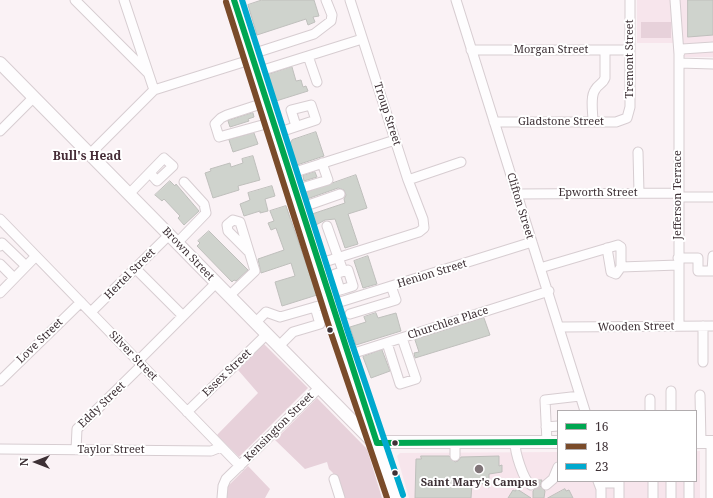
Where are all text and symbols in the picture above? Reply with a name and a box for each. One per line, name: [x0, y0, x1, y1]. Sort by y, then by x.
street label: Tremont Street: [623, 19, 637, 99]
street label: Morgan Street: [514, 43, 588, 57]
street label: Troup Street: [371, 81, 403, 147]
street label: Gladstone Street: [518, 115, 604, 129]
district label: Bull's Head: [53, 150, 121, 164]
street label: Jefferson Terrace: [671, 150, 685, 240]
street label: Clifton Street: [504, 171, 536, 241]
street label: Epworth Street: [558, 186, 638, 200]
street label: Brown Street: [159, 225, 217, 283]
street label: Hertel Street: [102, 246, 158, 302]
street label: Henion Street: [396, 257, 468, 291]
street label: Churchlea Place: [406, 304, 490, 342]
street label: Love Street: [14, 316, 66, 366]
street label: Wooden Street: [597, 320, 675, 334]
unlabelled marker: [325, 325, 335, 335]
street label: Silver Street: [106, 328, 160, 384]
street label: Essex Street: [200, 347, 254, 399]
street label: Eddy Street: [76, 379, 128, 431]
street label: Kensington Street: [242, 390, 316, 464]
legend: [557, 410, 697, 482]
text: 16: [595, 418, 608, 435]
unlabelled marker: [390, 438, 400, 448]
text: 18: [595, 438, 608, 455]
north arrow: [16, 442, 56, 482]
street label: Taylor Street: [77, 443, 145, 457]
text: N: [16, 458, 31, 466]
text: 23: [595, 458, 608, 475]
marker: Saint Mary's Campus: [473, 463, 485, 475]
unlabelled marker: [390, 468, 400, 478]
place label: Saint Mary's Campus: [421, 476, 537, 490]

